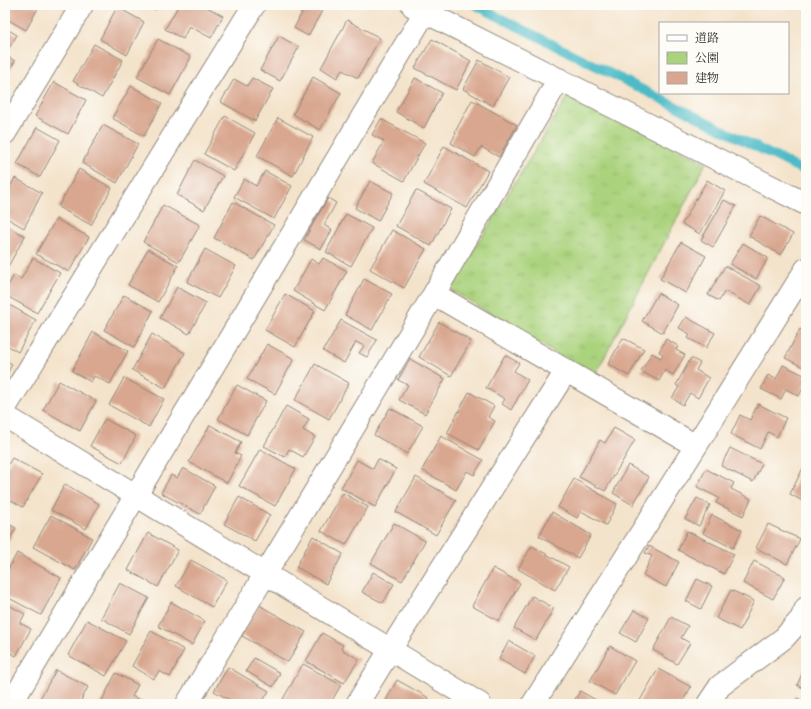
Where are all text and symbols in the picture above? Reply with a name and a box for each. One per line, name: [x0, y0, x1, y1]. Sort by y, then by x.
legend: [659, 22, 789, 94]
text: 道路: [695, 31, 719, 45]
text: 公園: [695, 52, 719, 65]
text: 建物: [695, 71, 719, 85]

